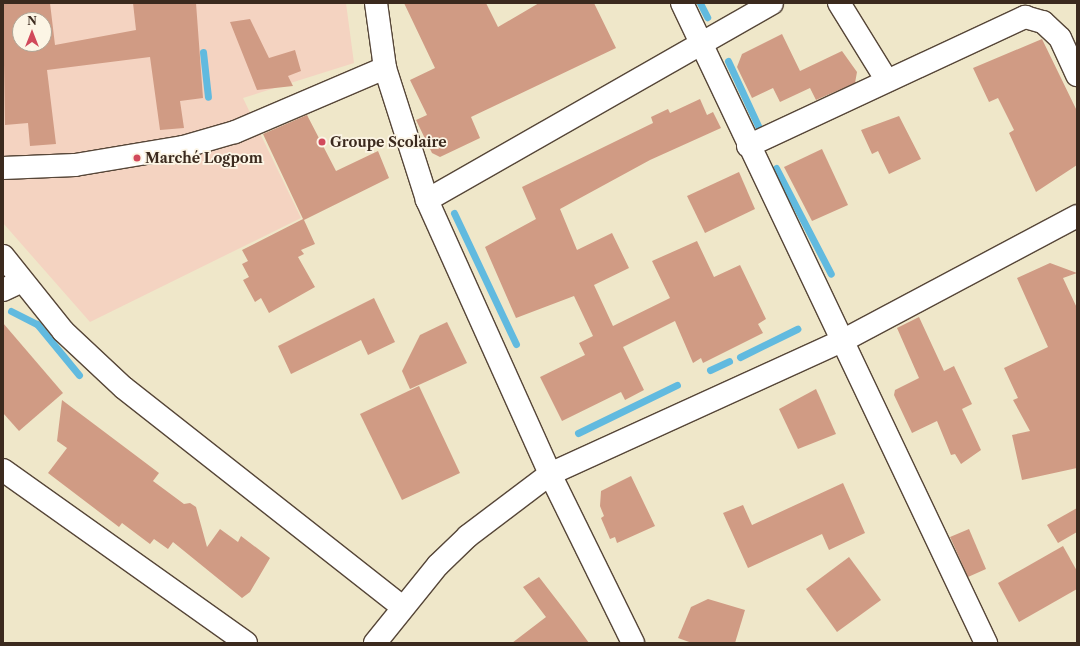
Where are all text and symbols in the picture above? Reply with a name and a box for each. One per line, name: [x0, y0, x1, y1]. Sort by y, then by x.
north arrow: [12, 12, 52, 52]
text: N: [27, 14, 37, 28]
place label: Groupe Scolaire: [330, 134, 447, 150]
marker: Groupe Scolaire: [317, 137, 327, 147]
place label: Marché Logpom: [145, 150, 263, 166]
marker: Marché Logpom: [132, 153, 142, 163]

